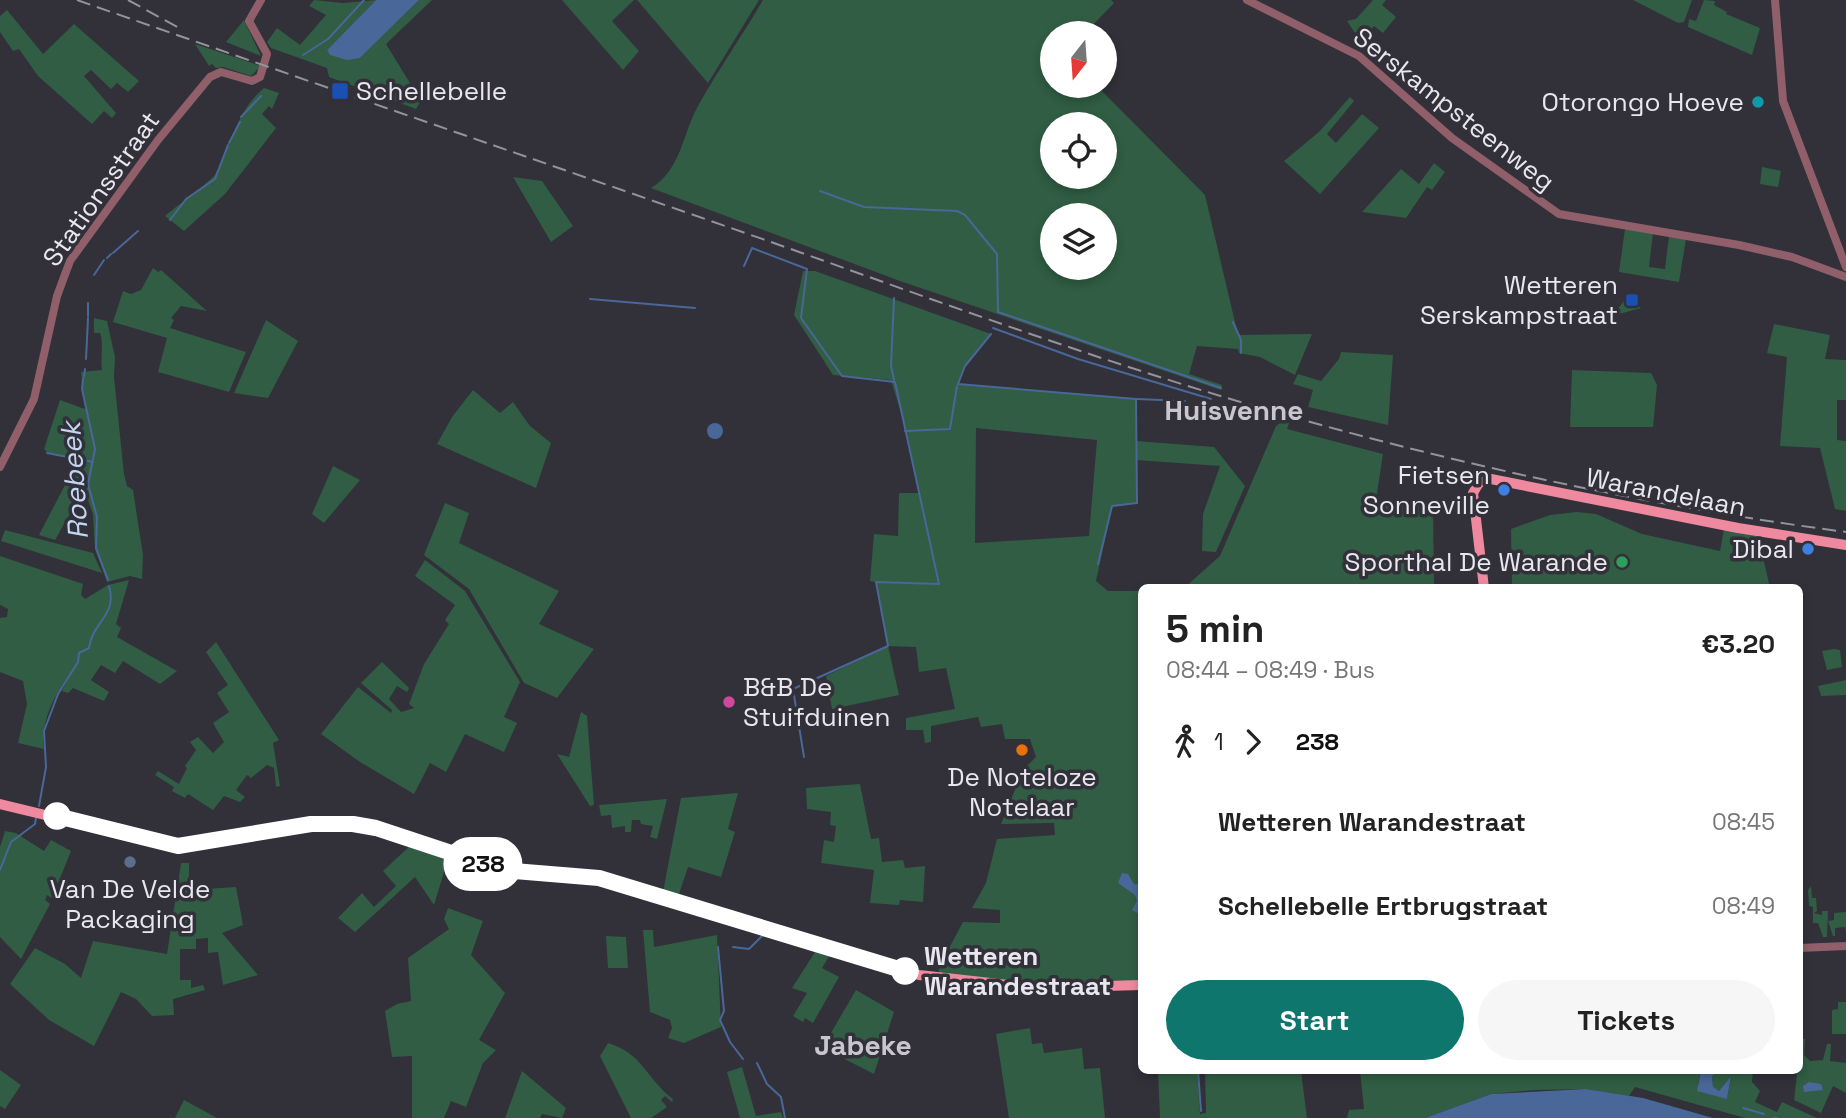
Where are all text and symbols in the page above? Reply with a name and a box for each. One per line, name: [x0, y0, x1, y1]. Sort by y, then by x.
street label: Serskampsteenweg: [1346, 20, 1562, 198]
north arrow: [1040, 21, 1116, 98]
map controls: [1040, 21, 1117, 280]
place label: Schellebelle: [356, 74, 507, 108]
marker: Schellebelle: [330, 81, 350, 101]
place label: Otorongo Hoeve: [1541, 85, 1744, 119]
marker: Otorongo Hoeve: [1750, 94, 1766, 110]
street label: Stationsstraat: [35, 105, 167, 273]
button: locate: [1040, 112, 1117, 189]
button: layers: [1040, 203, 1117, 280]
place label: Wetteren Serskampstraat: [1420, 268, 1618, 332]
marker: Wetteren Serskampstraat: [1624, 292, 1640, 308]
district label: Huisvenne: [1165, 392, 1303, 428]
water label: Roebeek: [52, 418, 96, 541]
place label: Fietsen Sonneville: [1363, 458, 1490, 522]
street label: Warandelaan: [1583, 460, 1749, 524]
marker: Fietsen Sonneville: [1496, 482, 1512, 498]
place label: Dibal: [1732, 532, 1794, 566]
marker: Dibal: [1800, 541, 1816, 557]
place label: Sporthal De Warande: [1345, 545, 1608, 579]
marker: Sporthal De Warande: [1614, 554, 1630, 570]
text: 5 min: [1166, 605, 1264, 653]
text: €3.20: [1702, 627, 1775, 661]
text: 08:44 – 08:49 · Bus: [1166, 655, 1375, 685]
place label: B&B De Stuifduinen: [743, 670, 890, 734]
marker: B&B De Stuifduinen: [721, 694, 737, 710]
icon: walk: [1166, 723, 1204, 761]
icon: forward: [1234, 723, 1272, 761]
text: 238: [1296, 726, 1339, 757]
text: 1: [1214, 727, 1224, 757]
marker: De Noteloze Notelaar: [1014, 742, 1030, 758]
place label: De Noteloze Notelaar: [947, 760, 1097, 824]
unlabelled marker: [44, 803, 70, 829]
text: Wetteren Warandestraat: [1218, 805, 1526, 839]
text: 08:45: [1712, 807, 1775, 837]
line badge: 238: [443, 841, 523, 887]
text: 238: [461, 848, 505, 879]
marker: Van De Velde Packaging: [122, 854, 138, 870]
place label: Van De Velde Packaging: [50, 872, 210, 936]
text: Schellebelle Ertbrugstraat: [1218, 889, 1548, 923]
text: 08:49: [1712, 891, 1775, 921]
place label: Wetteren Warandestraat: [924, 939, 1111, 1003]
marker: Wetteren Warandestraat: [892, 958, 918, 984]
button: Start: [1166, 980, 1464, 1060]
button: Tickets: [1478, 980, 1775, 1060]
district label: Jabeke: [814, 1027, 912, 1063]

